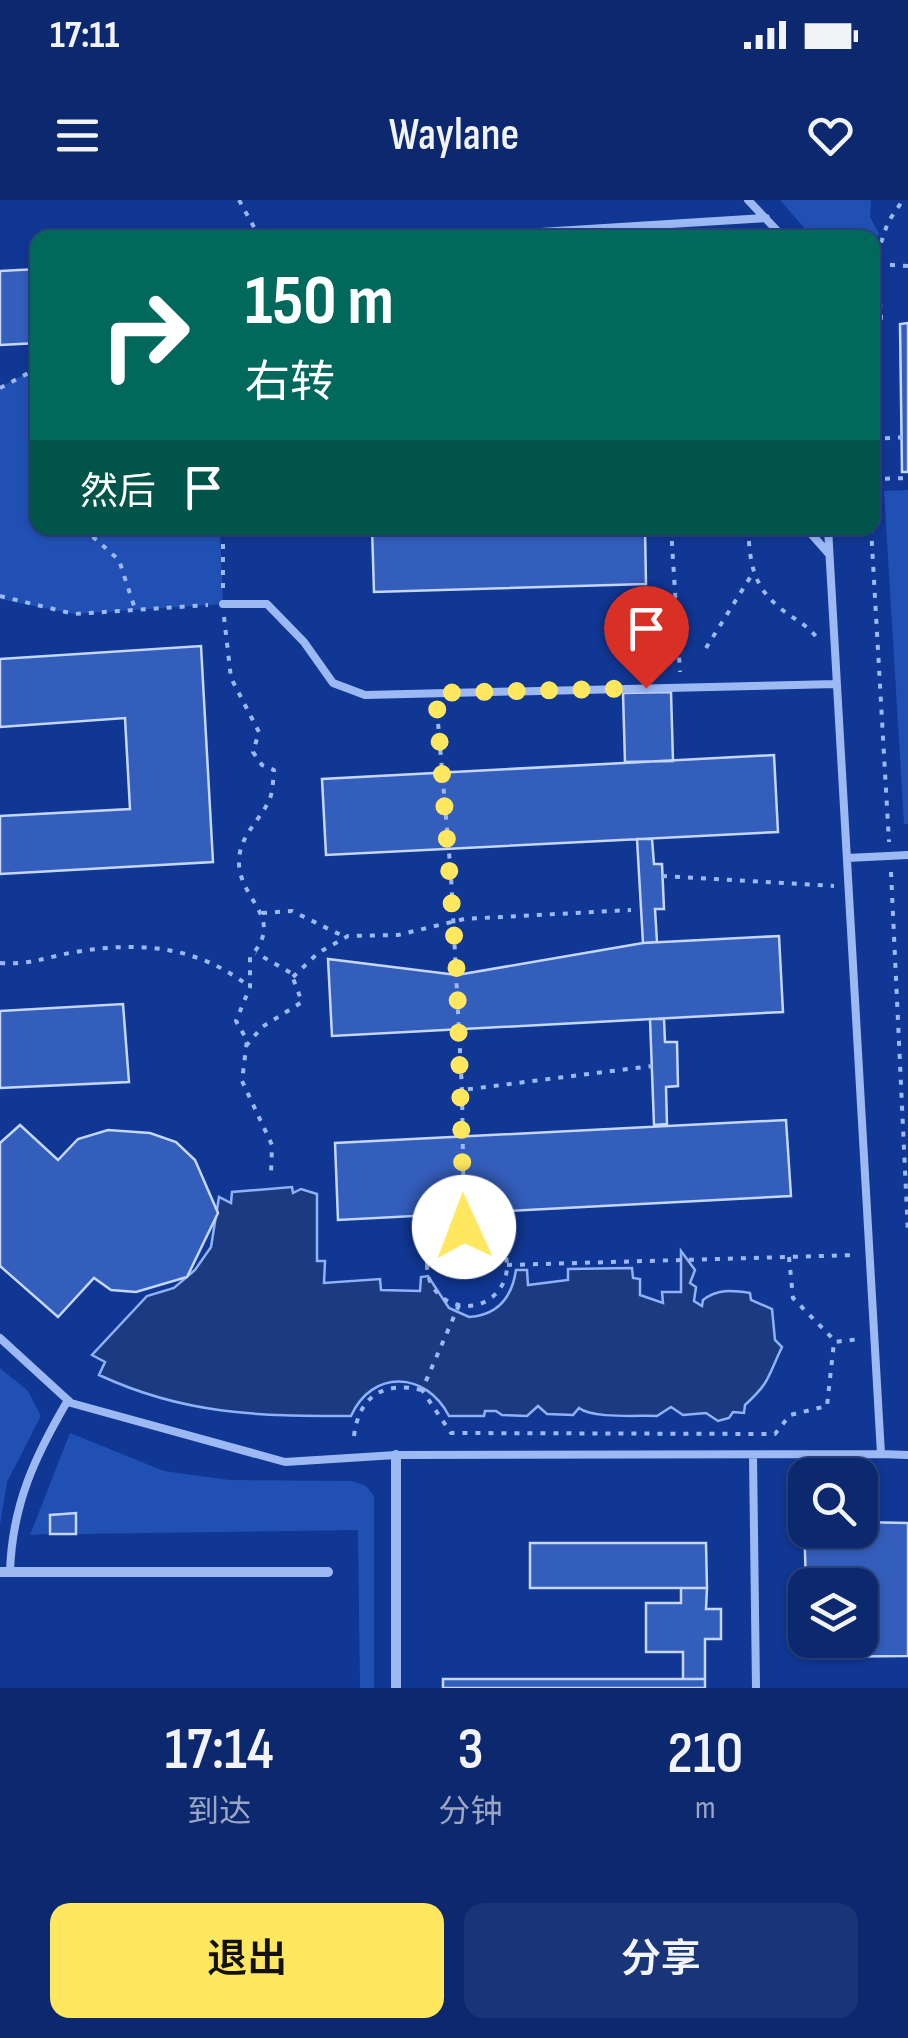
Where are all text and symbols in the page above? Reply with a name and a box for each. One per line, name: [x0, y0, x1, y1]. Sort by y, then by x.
text: 17:11: [50, 13, 119, 58]
icon: menu: [50, 108, 105, 163]
text: Waylane: [389, 108, 519, 163]
icon: heart: [803, 108, 858, 163]
text: 150 m: [245, 260, 394, 344]
icon: right: [80, 270, 210, 400]
text: 右转: [245, 356, 335, 411]
icon: arrive: [176, 460, 231, 515]
text: 然后: [80, 470, 156, 515]
pin: [604, 586, 689, 689]
icon: arrive: [619, 601, 674, 656]
position arrow: [412, 1175, 516, 1279]
map controls: [788, 1458, 878, 1658]
button: search: [788, 1458, 878, 1548]
button: layers: [788, 1568, 878, 1658]
text: 17:14: [165, 1714, 274, 1786]
text: 3: [457, 1714, 484, 1786]
text: 210: [667, 1718, 743, 1790]
text: m: [695, 1789, 716, 1828]
text: 到达: [187, 1793, 251, 1832]
text: 分钟: [439, 1793, 503, 1832]
button: 退出: [50, 1903, 444, 2018]
button: 分享: [464, 1903, 858, 2018]

